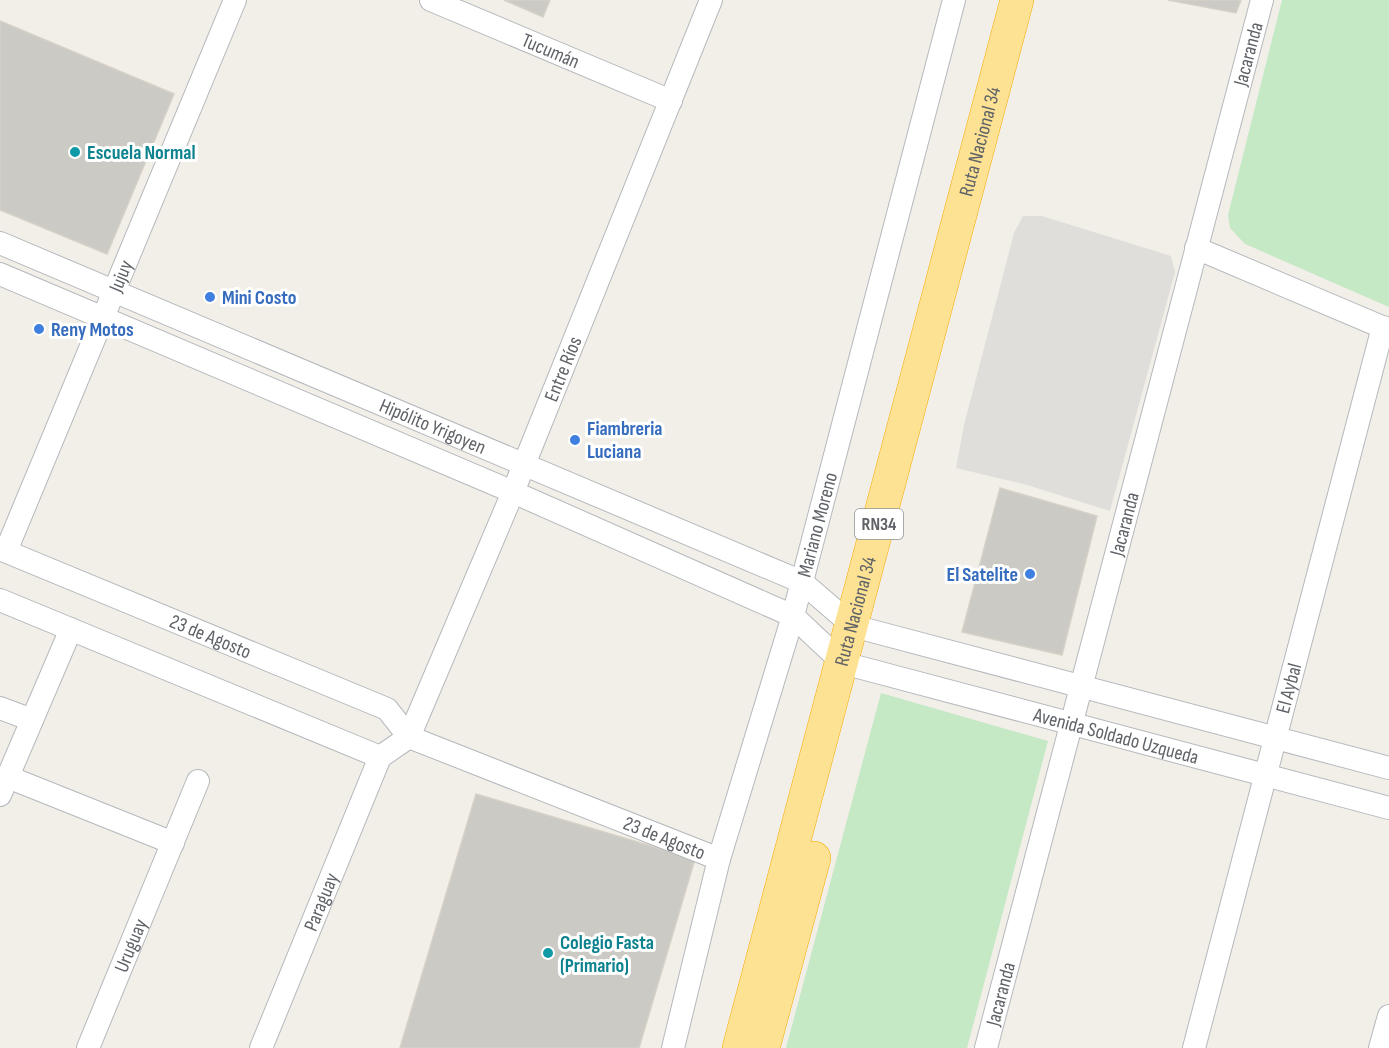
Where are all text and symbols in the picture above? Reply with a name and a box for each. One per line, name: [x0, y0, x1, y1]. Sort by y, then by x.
street label: Jacaranda: [1229, 20, 1269, 90]
street label: Tucumán: [518, 29, 583, 74]
street label: Ruta Nacional 34: [954, 84, 1006, 199]
place label: Escuela Normal: [87, 141, 196, 165]
marker: Escuela Normal: [68, 145, 82, 159]
street label: Jujuy: [104, 256, 139, 297]
place label: Mini Costo: [222, 286, 297, 310]
marker: Mini Costo: [203, 290, 217, 304]
place label: Reny Motos: [51, 318, 134, 342]
marker: Reny Motos: [32, 322, 46, 336]
street label: Entre Ríos: [540, 333, 587, 405]
street label: Hipólito Yrigoyen: [376, 394, 489, 460]
place label: Fiambreria Luciana: [587, 417, 662, 464]
marker: Fiambreria Luciana: [568, 433, 582, 447]
street label: Mariano Moreno: [793, 470, 843, 580]
street label: Jacaranda: [1105, 490, 1145, 560]
road number: RN34: [855, 509, 903, 539]
street label: Ruta Nacional 34: [830, 554, 882, 669]
place label: El Satelite: [946, 563, 1018, 587]
marker: El Satelite: [1023, 567, 1037, 581]
street label: 23 de Agosto: [166, 610, 255, 665]
street label: El Aybal: [1271, 661, 1307, 716]
street label: Avenida Soldado Uzqueda: [1030, 703, 1201, 770]
street label: 23 de Agosto: [620, 812, 709, 865]
street label: Paraguay: [299, 869, 344, 935]
street label: Uruguay: [110, 915, 153, 976]
place label: Colegio Fasta (Primario): [560, 931, 654, 978]
marker: Colegio Fasta (Primario): [541, 946, 555, 960]
street label: Jacaranda: [981, 960, 1021, 1030]

